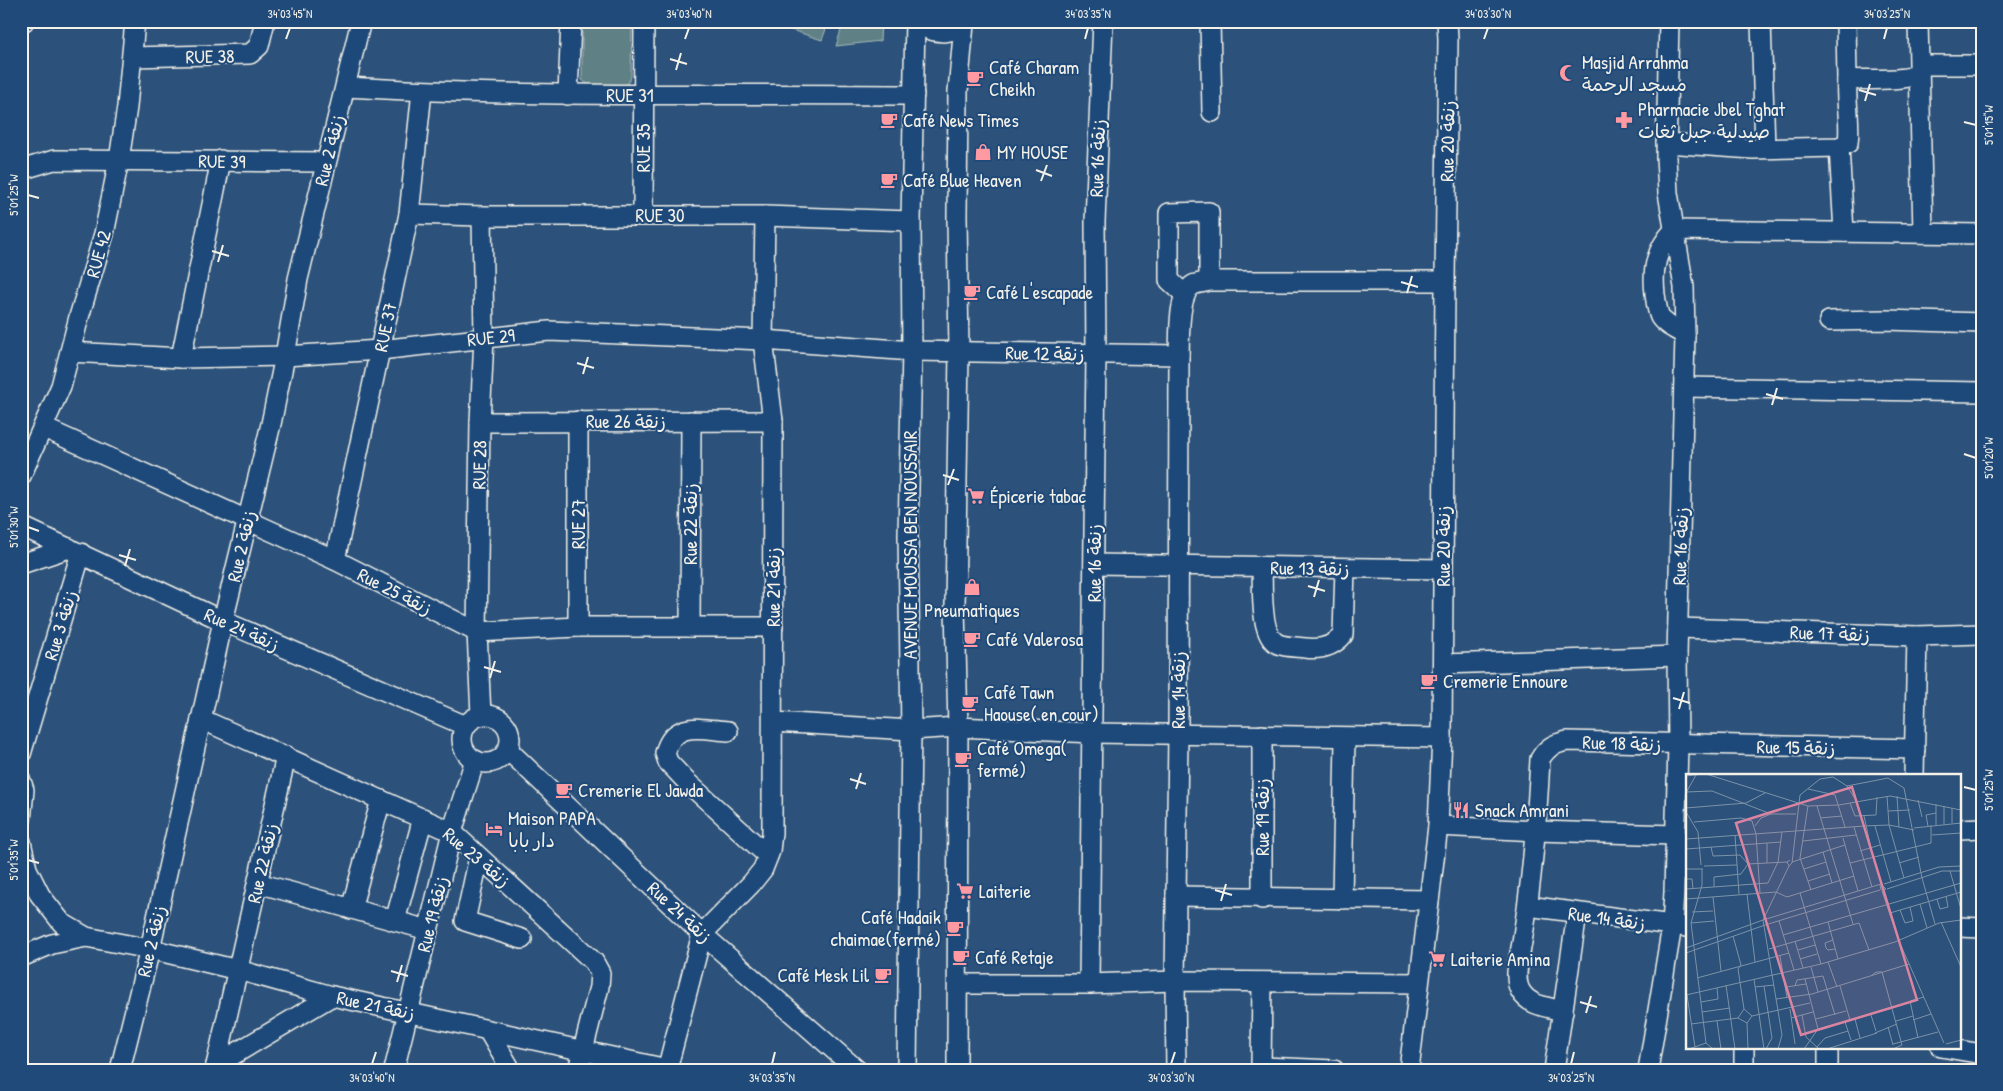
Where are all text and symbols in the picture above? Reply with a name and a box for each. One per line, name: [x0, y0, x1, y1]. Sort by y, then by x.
text: 34°03'45"N: [268, 5, 312, 22]
text: 34°03'40"N: [666, 5, 712, 22]
text: 34°03'35"N: [1065, 5, 1111, 22]
text: 34°03'30"N: [1465, 5, 1511, 22]
text: 34°03'25"N: [1864, 5, 1910, 22]
street label: RUE 38: [185, 43, 235, 69]
place label: Masjid Arrahma مسجد الرحمة: [1582, 49, 1689, 97]
place label: Café Charam Cheikh: [989, 54, 1079, 102]
mosque icon: Masjid Arrahma مسجد الرحمة: [1558, 63, 1578, 83]
cafe icon: Café Charam Cheikh: [965, 68, 985, 88]
street label: RUE 31: [606, 82, 654, 108]
place label: Pharmacie Jbel Tghat صيدلية جبل ثغات: [1638, 96, 1785, 144]
street label: Rue 20 زنقة: [1433, 100, 1461, 182]
text: 5°01'15"W: [1980, 104, 1997, 145]
place label: Café News Times: [903, 107, 1019, 133]
cafe icon: Café News Times: [879, 110, 899, 130]
pharmacy icon: Pharmacie Jbel Tghat صيدلية جبل ثغات: [1614, 110, 1634, 130]
street label: Rue 2 زنقة: [308, 112, 350, 188]
street label: Rue 16 زنقة: [1083, 118, 1111, 198]
street label: RUE 35: [630, 124, 656, 172]
place label: MY HOUSE: [997, 139, 1069, 165]
shop icon: MY HOUSE: [973, 142, 993, 162]
street label: RUE 39: [198, 148, 246, 174]
place label: Café Blue Heaven: [903, 167, 1021, 193]
cafe icon: Café Blue Heaven: [879, 170, 899, 190]
text: 5°01'25"W: [5, 174, 22, 216]
street label: RUE 30: [636, 202, 684, 228]
street label: RUE 42: [79, 227, 117, 280]
place label: Café L'escapade: [986, 279, 1093, 305]
cafe icon: Café L'escapade: [962, 282, 982, 302]
street label: RUE 37: [367, 300, 403, 354]
street label: RUE 29: [466, 322, 516, 352]
street label: Rue 12 زنقة: [1005, 339, 1085, 367]
street label: Rue 26 زنقة: [586, 408, 666, 434]
street label: AVENUE MOUSSA BEN NOUSSAIR: [897, 430, 923, 659]
text: 5°01'20"W: [1980, 437, 1997, 479]
street label: RUE 28: [466, 440, 492, 490]
street label: Rue 22 زنقة: [677, 483, 703, 565]
place label: Épicerie tabac: [990, 483, 1086, 509]
supermarket icon: Épicerie tabac: [966, 486, 986, 506]
street label: RUE 27: [565, 499, 591, 549]
street label: Rue 20 زنقة: [1430, 505, 1456, 587]
text: 5°01'30"W: [5, 506, 22, 548]
street label: Rue 16 زنقة: [1666, 506, 1694, 586]
street label: Rue 2 زنقة: [220, 508, 262, 584]
street label: Rue 16 زنقة: [1081, 524, 1107, 602]
street label: Rue 21 زنقة: [760, 547, 786, 627]
street label: Rue 13 زنقة: [1270, 554, 1350, 582]
street label: Rue 25 زنقة: [353, 561, 437, 621]
shop icon: Pneumatiques: [962, 577, 982, 597]
street label: Rue 3 زنقة: [37, 587, 83, 663]
place label: Pneumatiques: [924, 597, 1020, 623]
street label: Rue 24 زنقة: [200, 601, 284, 657]
street label: Rue 17 زنقة: [1790, 619, 1870, 647]
place label: Café Valerosa: [986, 626, 1084, 652]
cafe icon: Café Valerosa: [962, 629, 982, 649]
street label: Rue 14 زنقة: [1165, 651, 1191, 729]
place label: Cremerie Ennoure: [1443, 668, 1568, 694]
cafe icon: Cremerie Ennoure: [1419, 671, 1439, 691]
place label: Café Tawn Haouse( en cour): [984, 679, 1099, 727]
cafe icon: Café Tawn Haouse( en cour): [960, 693, 980, 713]
street label: Rue 18 زنقة: [1582, 729, 1662, 757]
street label: Rue 15 زنقة: [1756, 733, 1836, 761]
place label: Café Omega( fermé): [977, 735, 1067, 783]
cafe icon: Café Omega( fermé): [953, 749, 973, 769]
text: 5°01'25"W: [1980, 769, 1997, 811]
inset map: [1686, 774, 1960, 1048]
place label: Cremerie El Jawda: [578, 777, 704, 803]
street label: Rue 19 زنقة: [1249, 778, 1275, 856]
cafe icon: Cremerie El Jawda: [554, 780, 574, 800]
place label: Snack Amrani: [1475, 797, 1569, 823]
restaurant icon: Snack Amrani: [1451, 800, 1471, 820]
place label: Maison PAPA دار بابا: [508, 805, 596, 853]
hotel icon: Maison PAPA دار بابا: [484, 819, 504, 839]
street label: Rue 22 زنقة: [240, 820, 284, 906]
street label: Rue 23 زنقة: [438, 821, 516, 893]
text: 5°01'35"W: [5, 839, 22, 881]
street label: Rue 19 زنقة: [410, 873, 454, 955]
street label: Rue 24 زنقة: [642, 875, 718, 949]
place label: Laiterie: [979, 878, 1031, 904]
supermarket icon: Laiterie: [955, 881, 975, 901]
street label: Rue 14 زنقة: [1567, 900, 1647, 936]
street label: Rue 2 زنقة: [130, 903, 172, 979]
place label: Café Hadaik chaimae(fermé): [831, 904, 941, 952]
cafe icon: Café Hadaik chaimae(fermé): [945, 918, 965, 938]
place label: Café Retaje: [975, 944, 1054, 970]
place label: Laiterie Amina: [1451, 946, 1550, 972]
cafe icon: Café Retaje: [951, 947, 971, 967]
supermarket icon: Laiterie Amina: [1427, 949, 1447, 969]
place label: Café Mesk Lil: [778, 962, 870, 988]
cafe icon: Café Mesk Lil: [873, 965, 893, 985]
street label: Rue 21 زنقة: [334, 984, 418, 1026]
text: 34°03'40"N: [349, 1069, 395, 1086]
text: 34°03'35"N: [749, 1069, 795, 1086]
text: 34°03'30"N: [1148, 1069, 1194, 1086]
text: 34°03'25"N: [1548, 1069, 1594, 1086]

